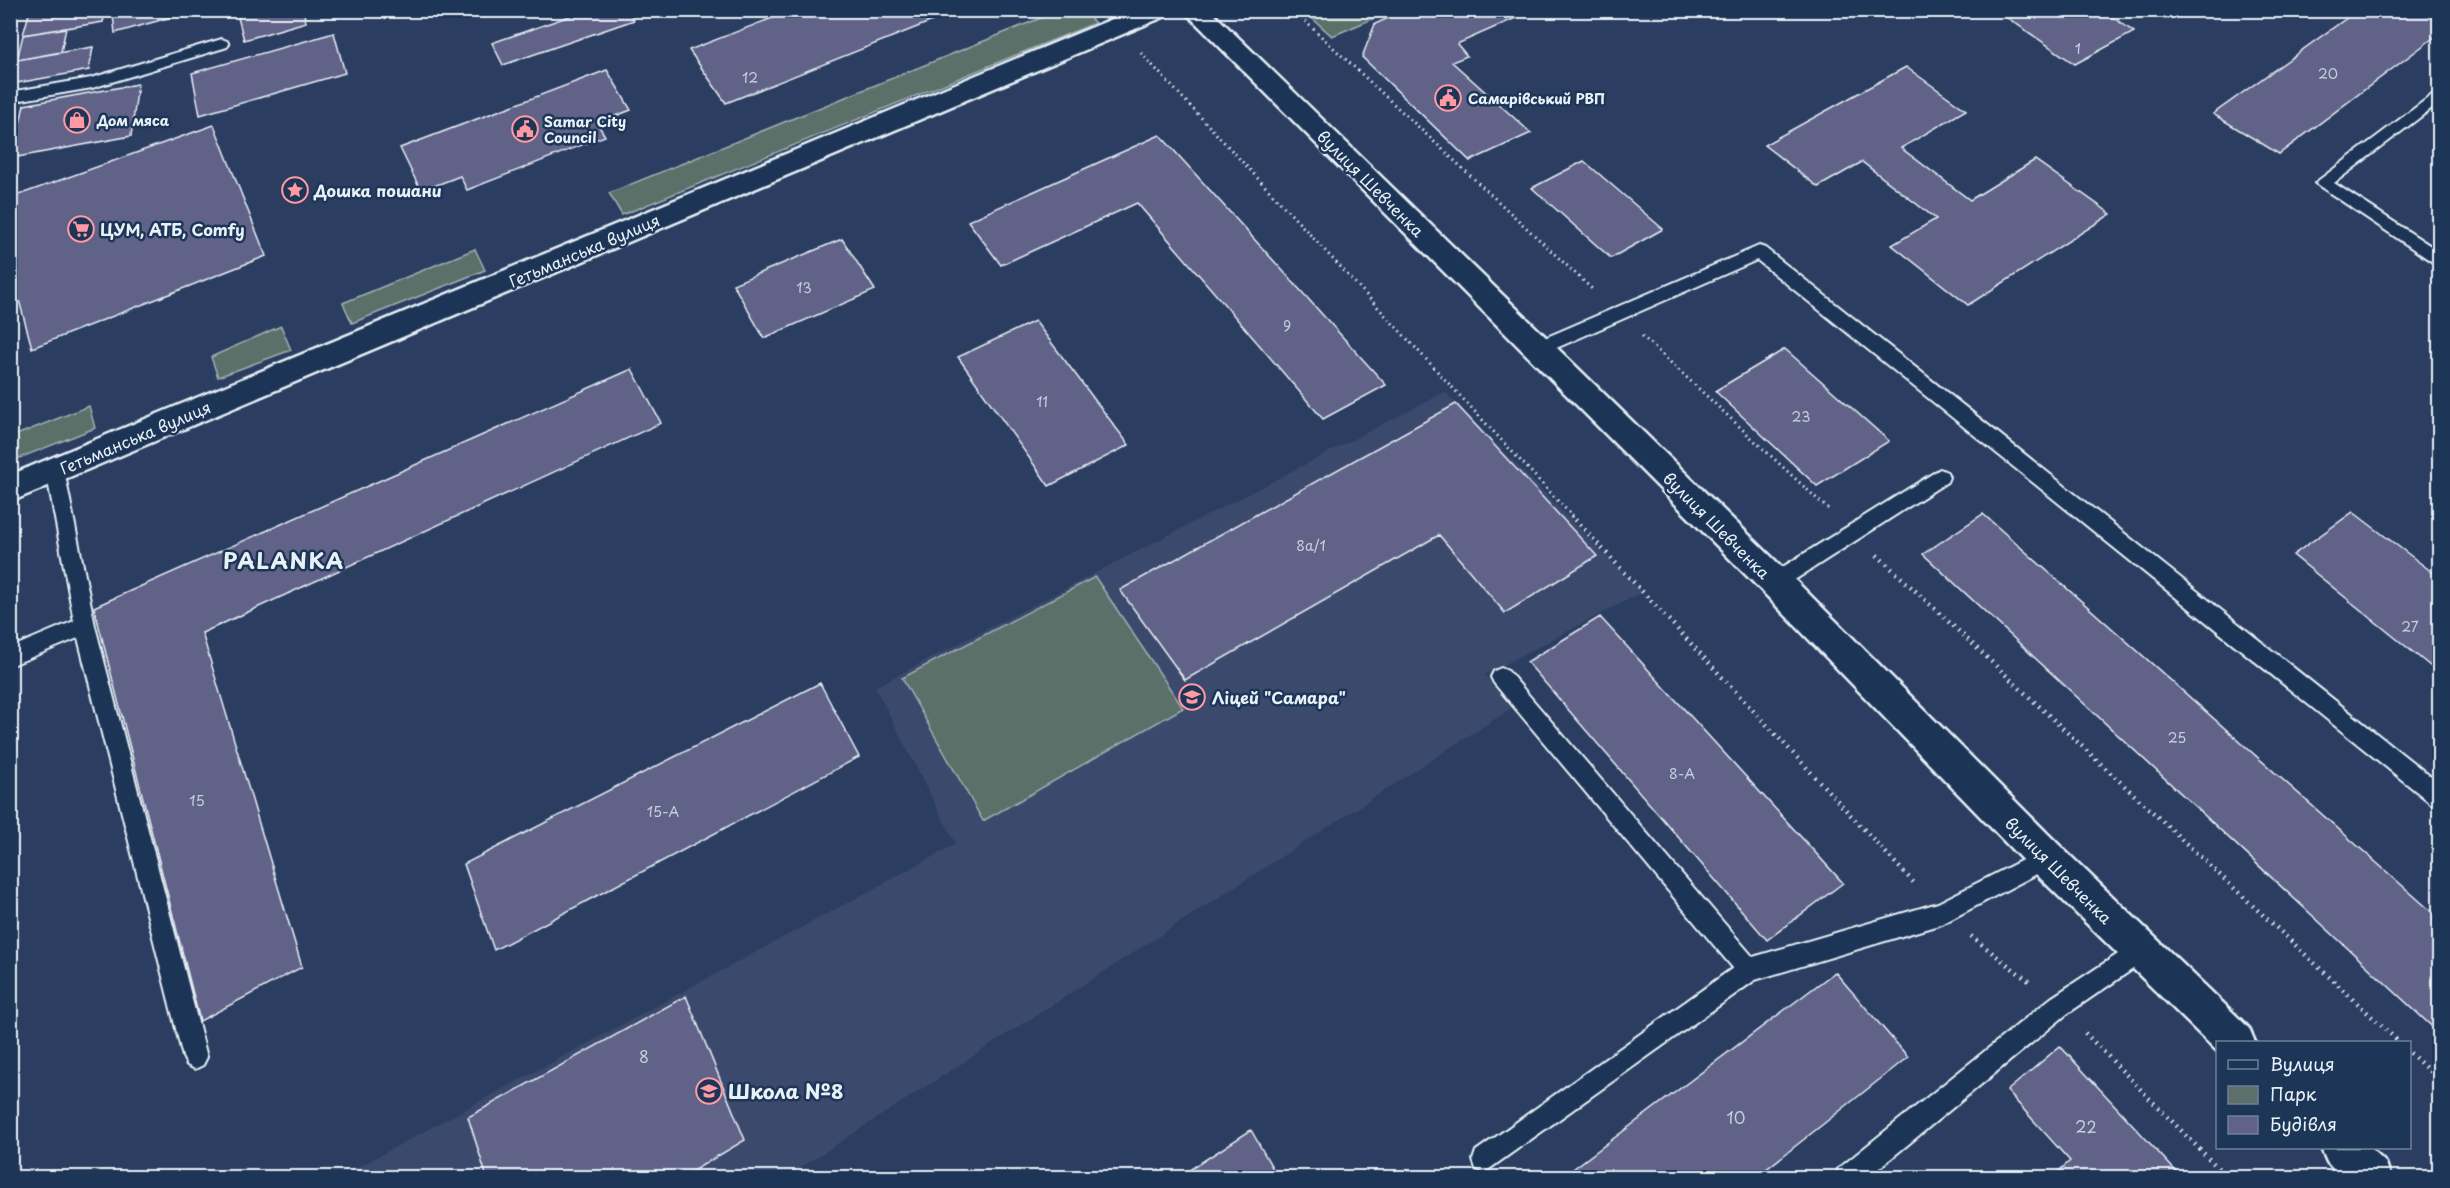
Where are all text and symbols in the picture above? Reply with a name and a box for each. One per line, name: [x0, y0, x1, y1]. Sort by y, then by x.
house number: 1: [2075, 38, 2081, 59]
house number: 20: [2318, 63, 2338, 84]
house number: 12: [742, 67, 758, 88]
public building icon: Самарівський РВП: [1433, 83, 1463, 113]
place label: Самарівський РВП: [1468, 88, 1605, 109]
shop icon: Дом мяса: [62, 105, 92, 135]
place label: Дом мяса: [96, 110, 170, 131]
place label: Samar City Council: [544, 111, 626, 148]
public building icon: Samar City Council: [510, 114, 540, 144]
street label: вулиця Шевченка: [1312, 124, 1430, 242]
place icon: Дошка пошани: [280, 175, 310, 205]
place label: Дошка пошани: [313, 178, 442, 202]
street label: Гетьманська вулиця: [505, 207, 663, 293]
supermarket icon: ЦУМ, АТБ, Comfy: [66, 214, 96, 244]
place label: ЦУМ, АТБ, Comfy: [100, 217, 244, 241]
house number: 13: [796, 277, 812, 298]
house number: 9: [1283, 315, 1291, 336]
house number: 11: [1036, 391, 1048, 412]
street label: Гетьманська вулиця: [56, 394, 214, 480]
house number: 23: [1792, 406, 1810, 427]
street label: вулиця Шевченка: [1658, 466, 1776, 584]
house number: 8а/1: [1296, 535, 1326, 556]
district label: PALANKA: [223, 543, 345, 576]
house number: 27: [2401, 616, 2419, 637]
school or university icon: Ліцей "Самара": [1177, 682, 1207, 712]
place label: Ліцей "Самара": [1212, 685, 1346, 709]
house number: 25: [2168, 727, 2186, 748]
house number: 8-А: [1669, 763, 1695, 784]
house number: 15: [189, 790, 205, 811]
house number: 15-А: [647, 801, 680, 822]
street label: вулиця Шевченка: [2000, 811, 2118, 929]
legend: [2216, 1041, 2411, 1149]
house number: 8: [639, 1044, 649, 1068]
text: Вулиця: [2270, 1050, 2335, 1077]
school or university icon: Школа №8: [694, 1076, 724, 1106]
place label: Школа №8: [728, 1076, 844, 1106]
text: Парк: [2270, 1080, 2317, 1107]
house number: 10: [1727, 1105, 1745, 1129]
text: Будівля: [2270, 1110, 2337, 1137]
house number: 22: [2075, 1114, 2097, 1138]

